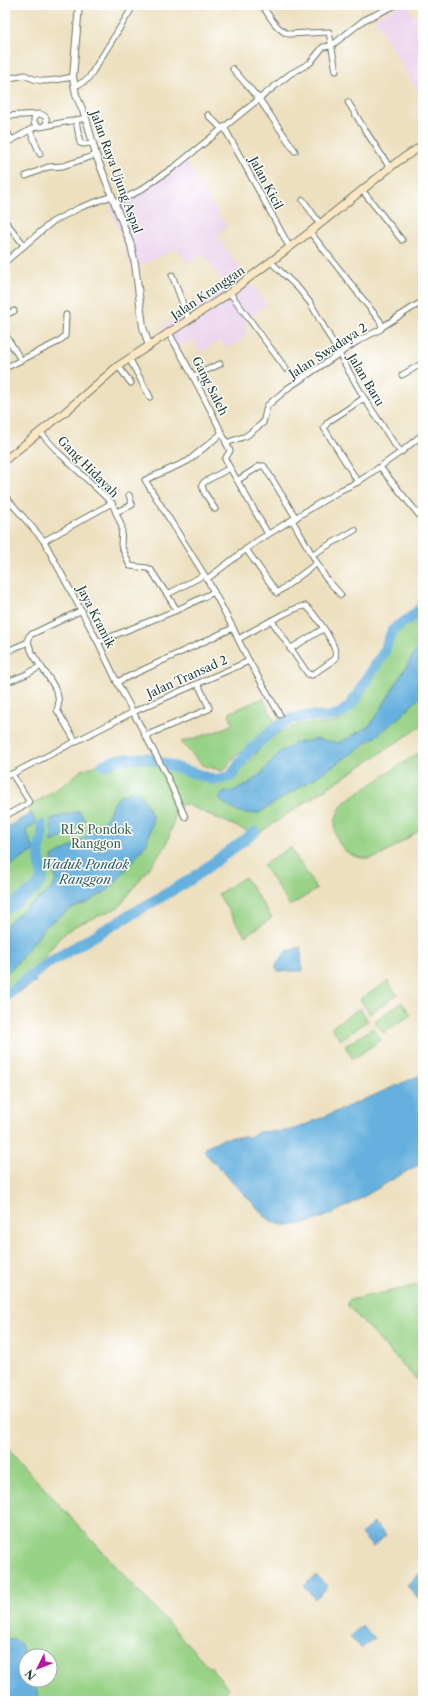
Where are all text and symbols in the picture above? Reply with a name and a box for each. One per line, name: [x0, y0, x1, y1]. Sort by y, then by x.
street label: Jalan Raya Ujung Aspal: [87, 107, 146, 236]
street label: Jalan Kicil: [245, 152, 287, 212]
street label: Jalan Kranggan: [166, 262, 248, 324]
street label: Jalan Swadaya 2: [284, 320, 370, 382]
street label: Jalan Baru: [344, 349, 388, 409]
street label: Gang Saleh: [189, 354, 232, 418]
street label: Gang Hidayah: [55, 433, 122, 501]
street label: Jaya Kramik: [73, 581, 119, 652]
street label: Jalan Transad 2: [142, 652, 230, 702]
park label: RLS Pondok Ranggon: [60, 822, 133, 851]
water label: Waduk Pondok Ranggon: [41, 856, 129, 887]
north arrow: [18, 1648, 58, 1688]
text: N: [22, 1666, 39, 1683]

